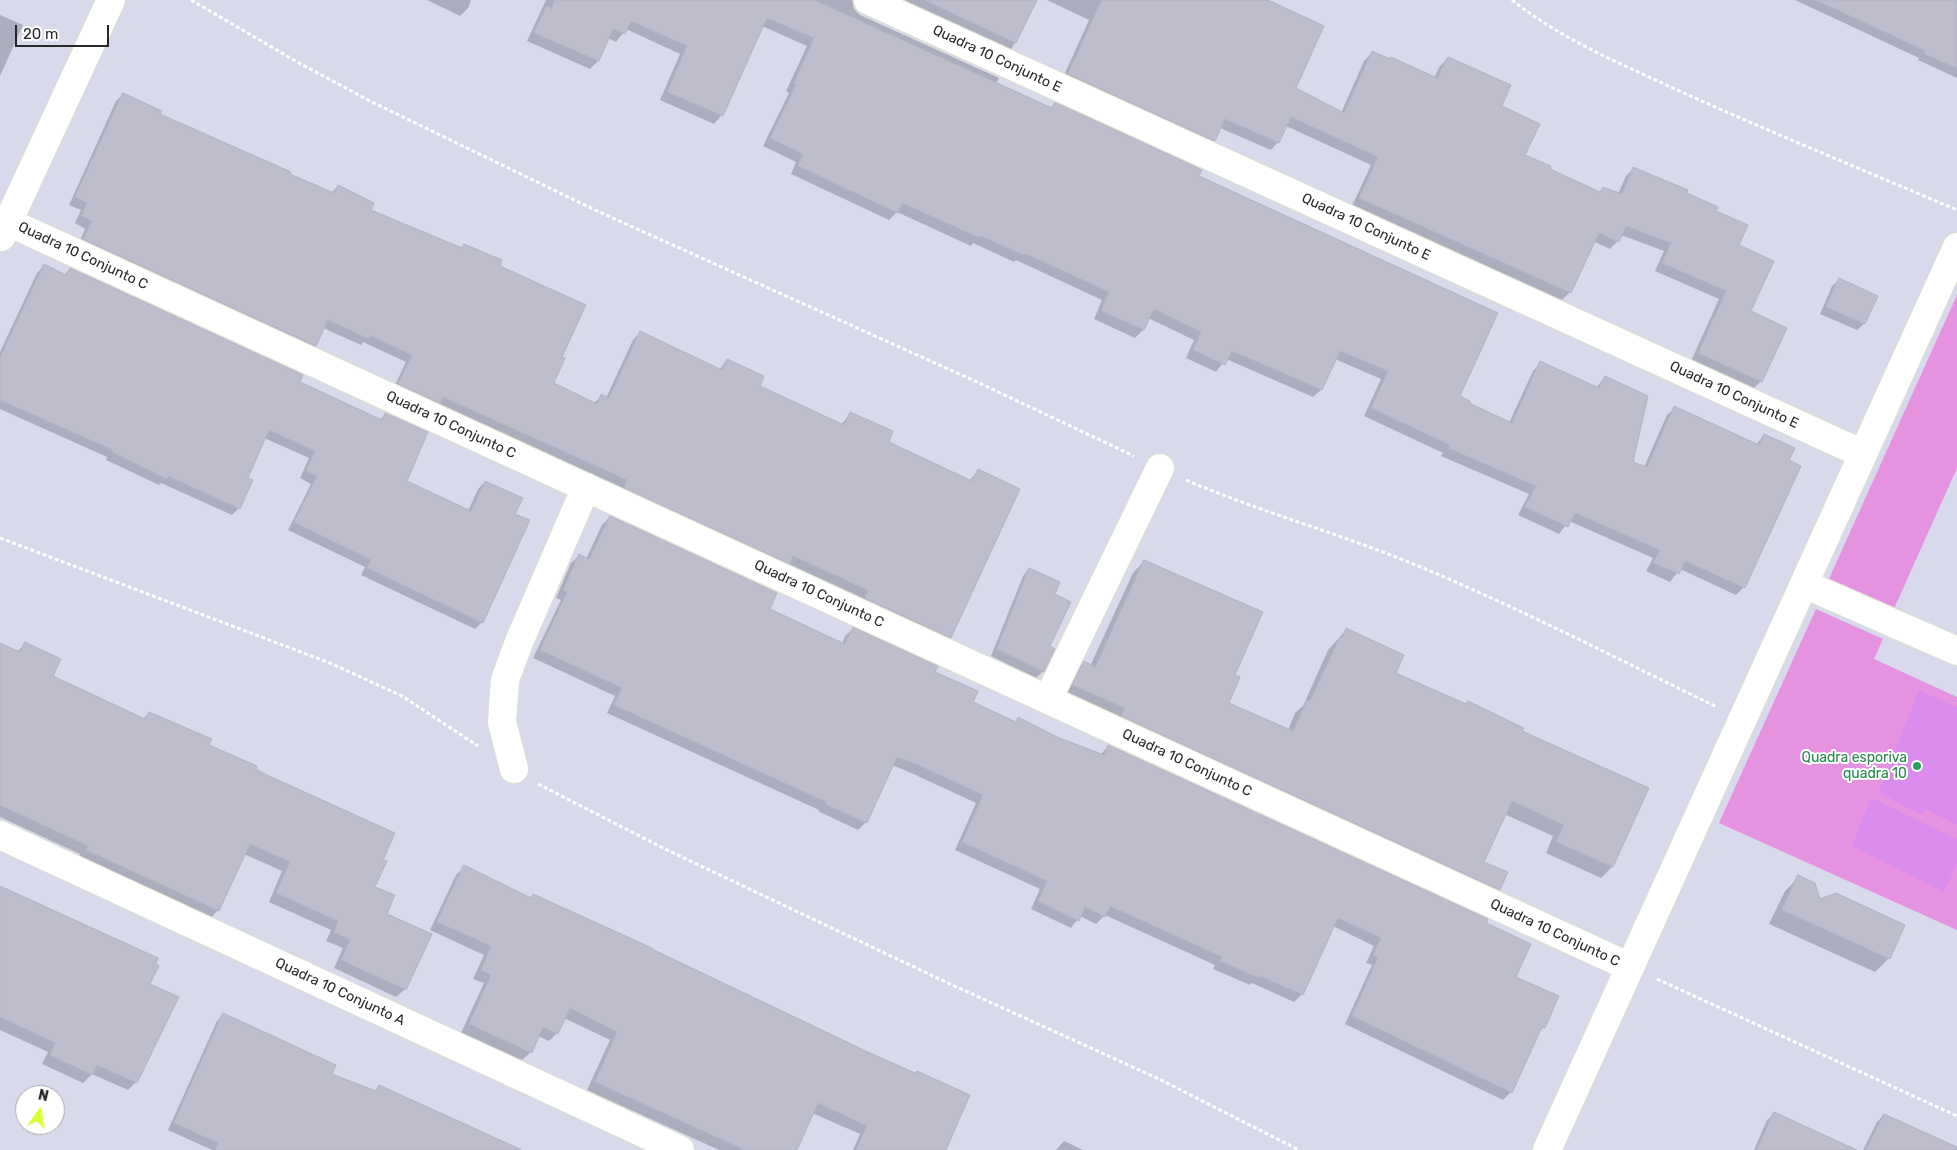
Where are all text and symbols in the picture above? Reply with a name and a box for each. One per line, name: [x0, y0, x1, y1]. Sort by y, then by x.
scale bar: [18, 15, 111, 47]
street label: Quadra 10 Conjunto E: [930, 22, 1064, 96]
text: 20 m: [23, 25, 58, 43]
street label: Quadra 10 Conjunto E: [1299, 190, 1433, 264]
street label: Quadra 10 Conjunto C: [16, 219, 150, 293]
street label: Quadra 10 Conjunto E: [1667, 358, 1801, 432]
street label: Quadra 10 Conjunto C: [384, 388, 518, 462]
street label: Quadra 10 Conjunto C: [752, 557, 886, 631]
street label: Quadra 10 Conjunto C: [1120, 726, 1254, 800]
place label: Quadra esporiva quadra 10: [1801, 750, 1907, 782]
marker: Quadra esporiva quadra 10: [1911, 760, 1923, 772]
street label: Quadra 10 Conjunto C: [1488, 896, 1622, 970]
street label: Quadra 10 Conjunto A: [272, 955, 408, 1029]
north arrow: [15, 1085, 65, 1135]
text: N: [36, 1086, 50, 1105]

